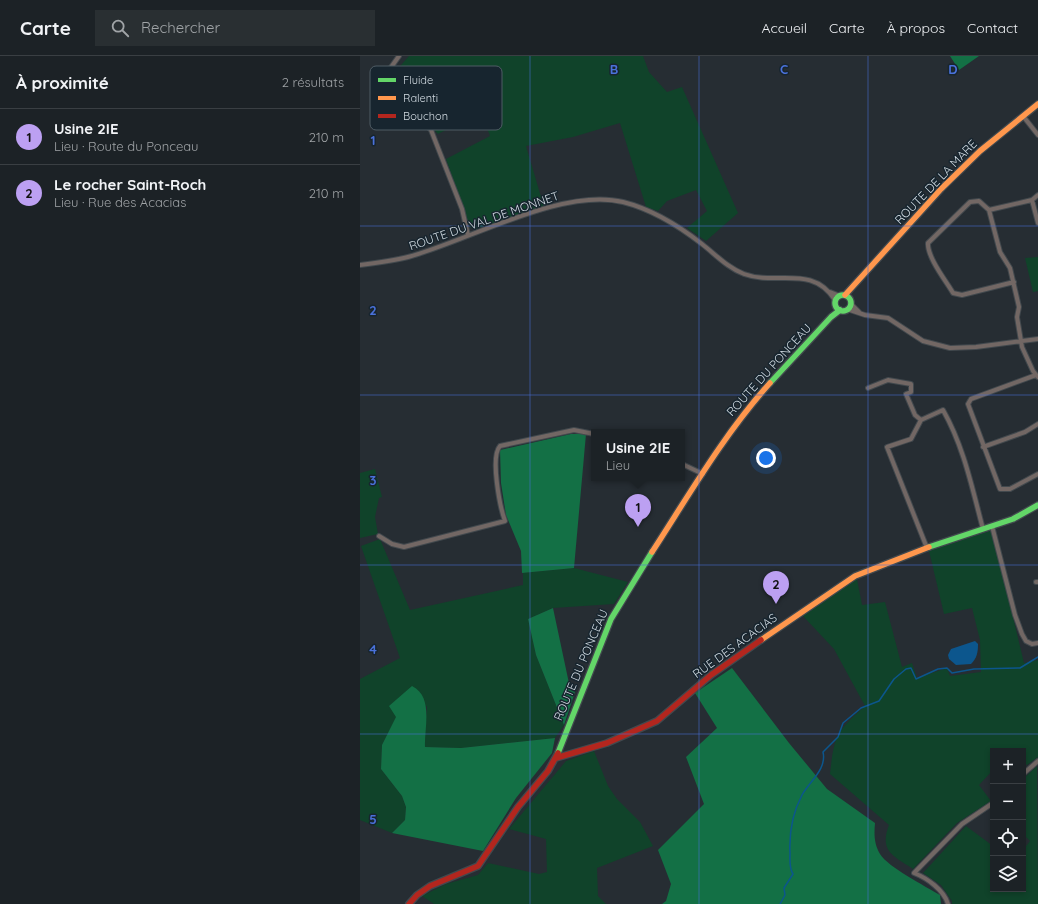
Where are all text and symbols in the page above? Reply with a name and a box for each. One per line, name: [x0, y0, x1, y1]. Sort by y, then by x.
search box: [95, 10, 375, 46]
text: Carte: [20, 16, 71, 40]
icon: search: [109, 17, 131, 39]
text: Rechercher: [141, 18, 220, 37]
text: Accueil: [761, 19, 807, 37]
text: Carte: [829, 19, 865, 37]
text: À propos: [887, 19, 945, 37]
text: Contact: [967, 19, 1018, 37]
text: B: [610, 61, 618, 77]
text: C: [780, 61, 788, 77]
text: D: [948, 61, 958, 77]
legend: [370, 66, 502, 130]
text: À proximité: [16, 72, 109, 93]
text: Fluide: [403, 73, 433, 87]
text: 2 résultats: [282, 74, 344, 90]
text: Ralenti: [403, 91, 438, 105]
text: Bouchon: [403, 109, 448, 123]
text: Usine 2IE: [54, 119, 119, 138]
text: 1: [26, 129, 32, 145]
text: 210 m: [309, 129, 344, 145]
text: 1: [370, 132, 376, 148]
street label: ROUTE DE LA MARE: [891, 136, 980, 227]
text: Lieu · Route du Ponceau: [54, 138, 199, 154]
text: Le rocher Saint-Roch: [54, 175, 206, 194]
text: 2: [25, 185, 33, 201]
text: 210 m: [309, 185, 344, 201]
street label: ROUTE DU VAL DE MONNET: [407, 188, 561, 253]
text: Lieu · Rue des Acacias: [54, 194, 186, 210]
text: 2: [369, 302, 377, 318]
street label: ROUTE DU PONCEAU: [723, 320, 814, 419]
popup: [591, 429, 685, 481]
text: Usine 2IE: [606, 438, 670, 457]
your location: [756, 448, 776, 468]
text: Lieu: [606, 457, 630, 473]
text: 3: [370, 472, 377, 488]
pin: 1: [625, 494, 651, 527]
pin: 2: [763, 571, 789, 604]
street label: ROUTE DU PONCEAU: [550, 607, 611, 723]
street label: RUE DES ACACIAS: [690, 610, 780, 681]
text: 4: [369, 641, 377, 657]
map controls: [990, 748, 1026, 892]
button: +: [990, 748, 1026, 784]
button: −: [990, 784, 1026, 820]
text: 5: [369, 811, 377, 827]
button: locate: [990, 820, 1026, 856]
button: layers: [990, 856, 1026, 892]

